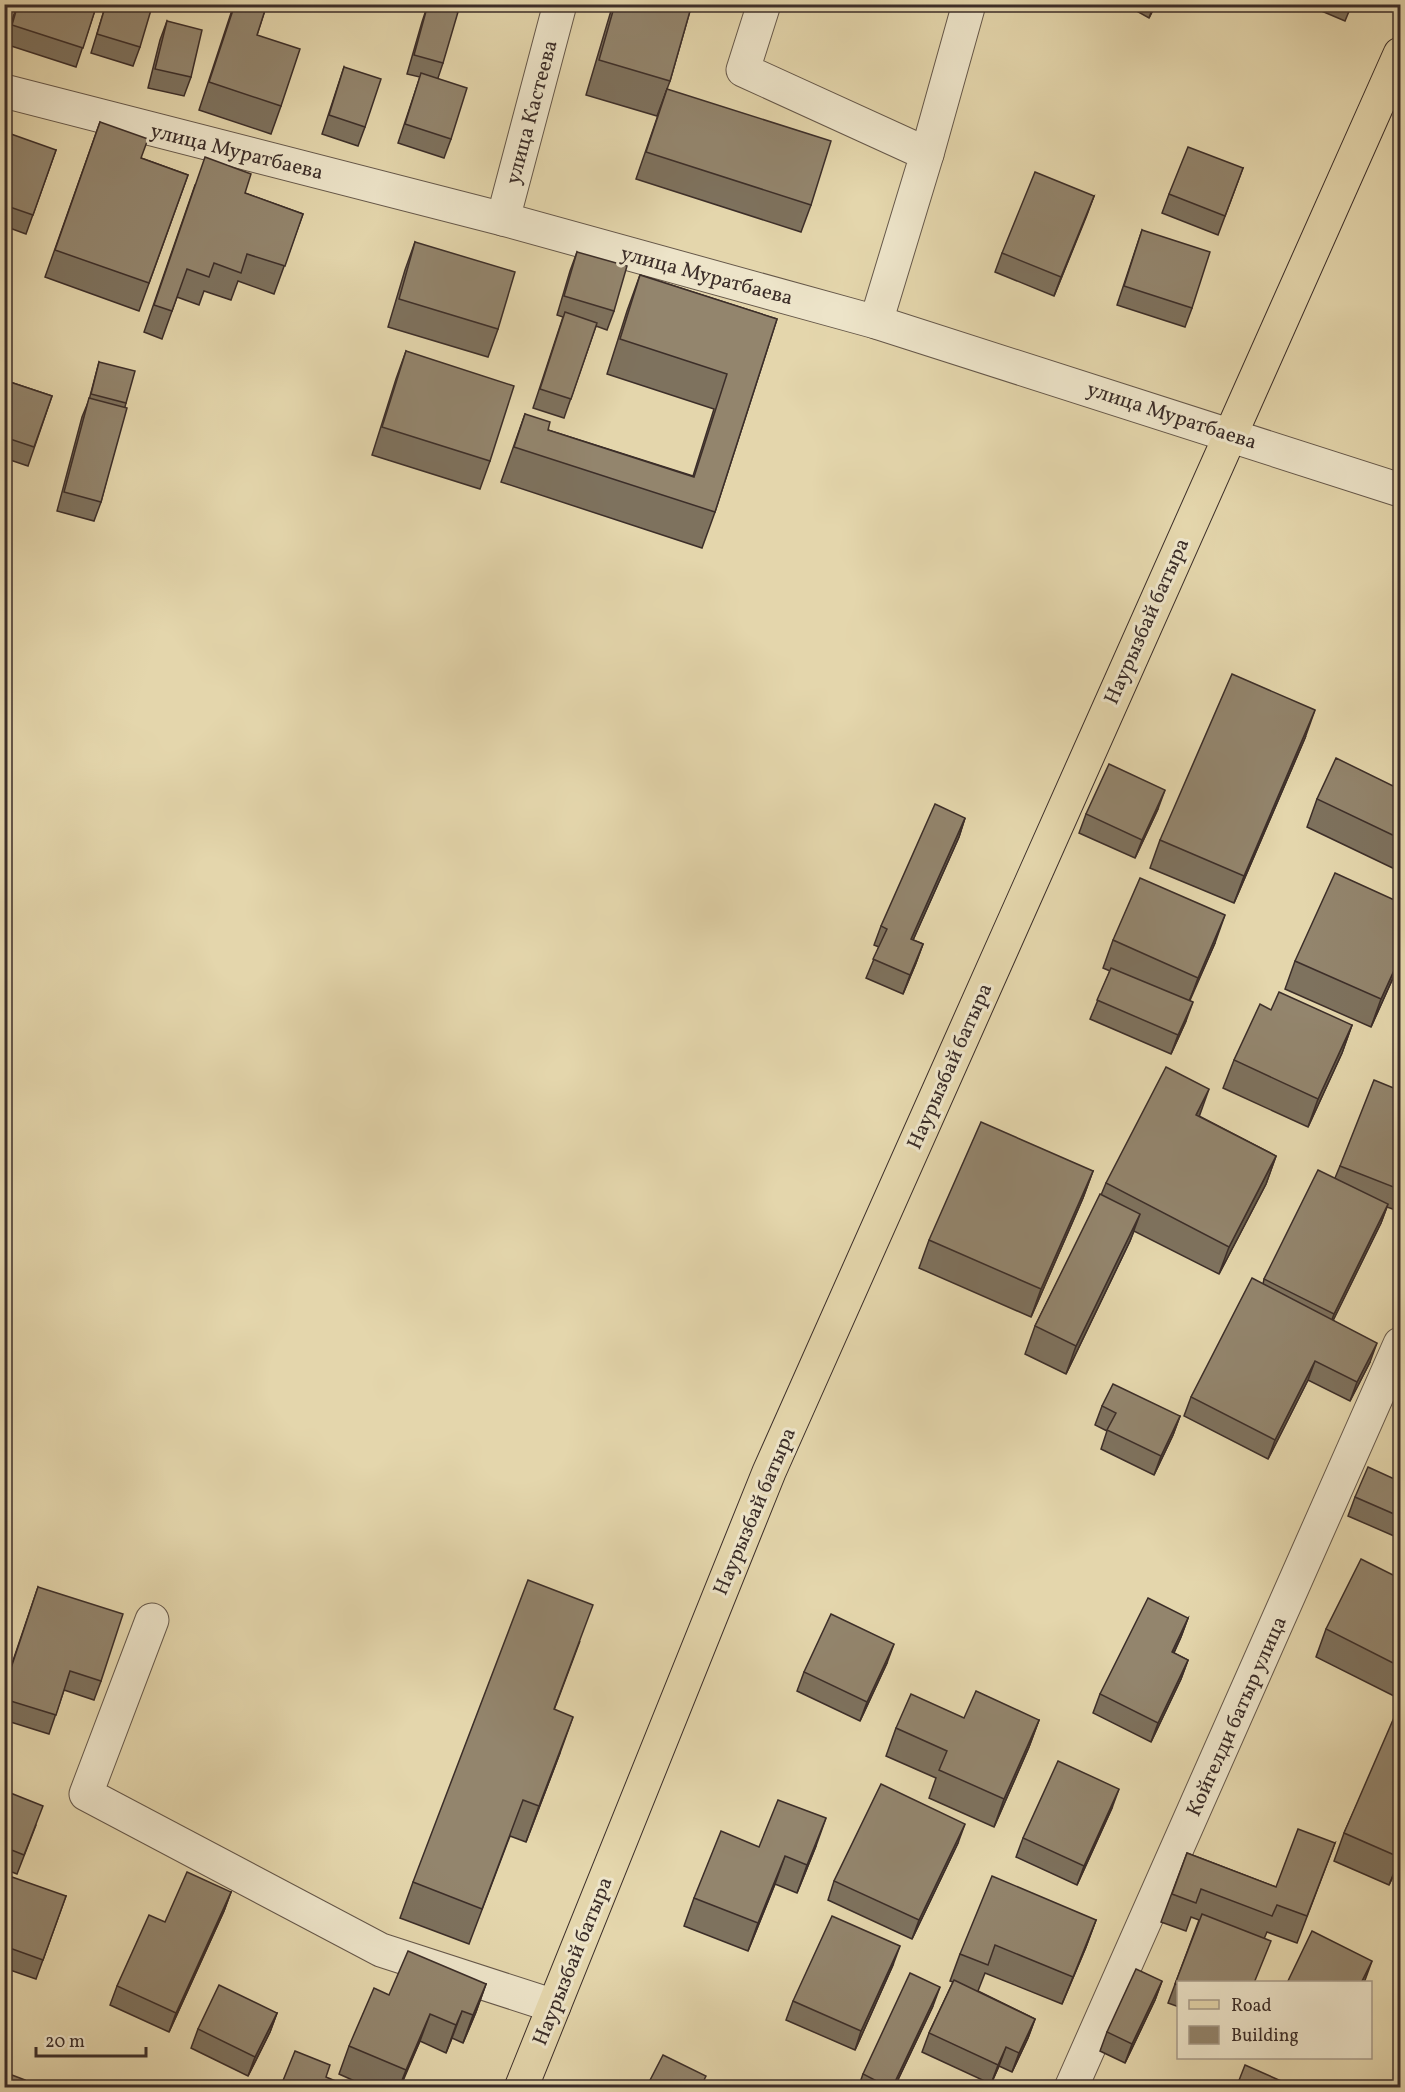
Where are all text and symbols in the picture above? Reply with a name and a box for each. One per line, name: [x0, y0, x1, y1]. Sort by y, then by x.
street label: улица Кастеева: [499, 37, 566, 188]
street label: улица Муратбаева: [147, 117, 326, 188]
street label: улица Муратбаева: [617, 240, 796, 313]
street label: улица Муратбаева: [1083, 375, 1260, 458]
street label: Наурызбай батыра: [1098, 534, 1197, 710]
street label: Наурызбай батыра: [901, 979, 1000, 1155]
street label: Наурызбай батыра: [707, 1423, 804, 1600]
street label: Койгелди батыр улица: [1180, 1612, 1295, 1821]
street label: Наурызбай батыра: [526, 1873, 620, 2050]
legend: [1177, 1981, 1372, 2059]
text: Road: [1231, 1994, 1272, 2019]
scale bar: [36, 2020, 146, 2058]
text: Building: [1231, 2024, 1299, 2049]
text: 20 m: [45, 2030, 85, 2055]

